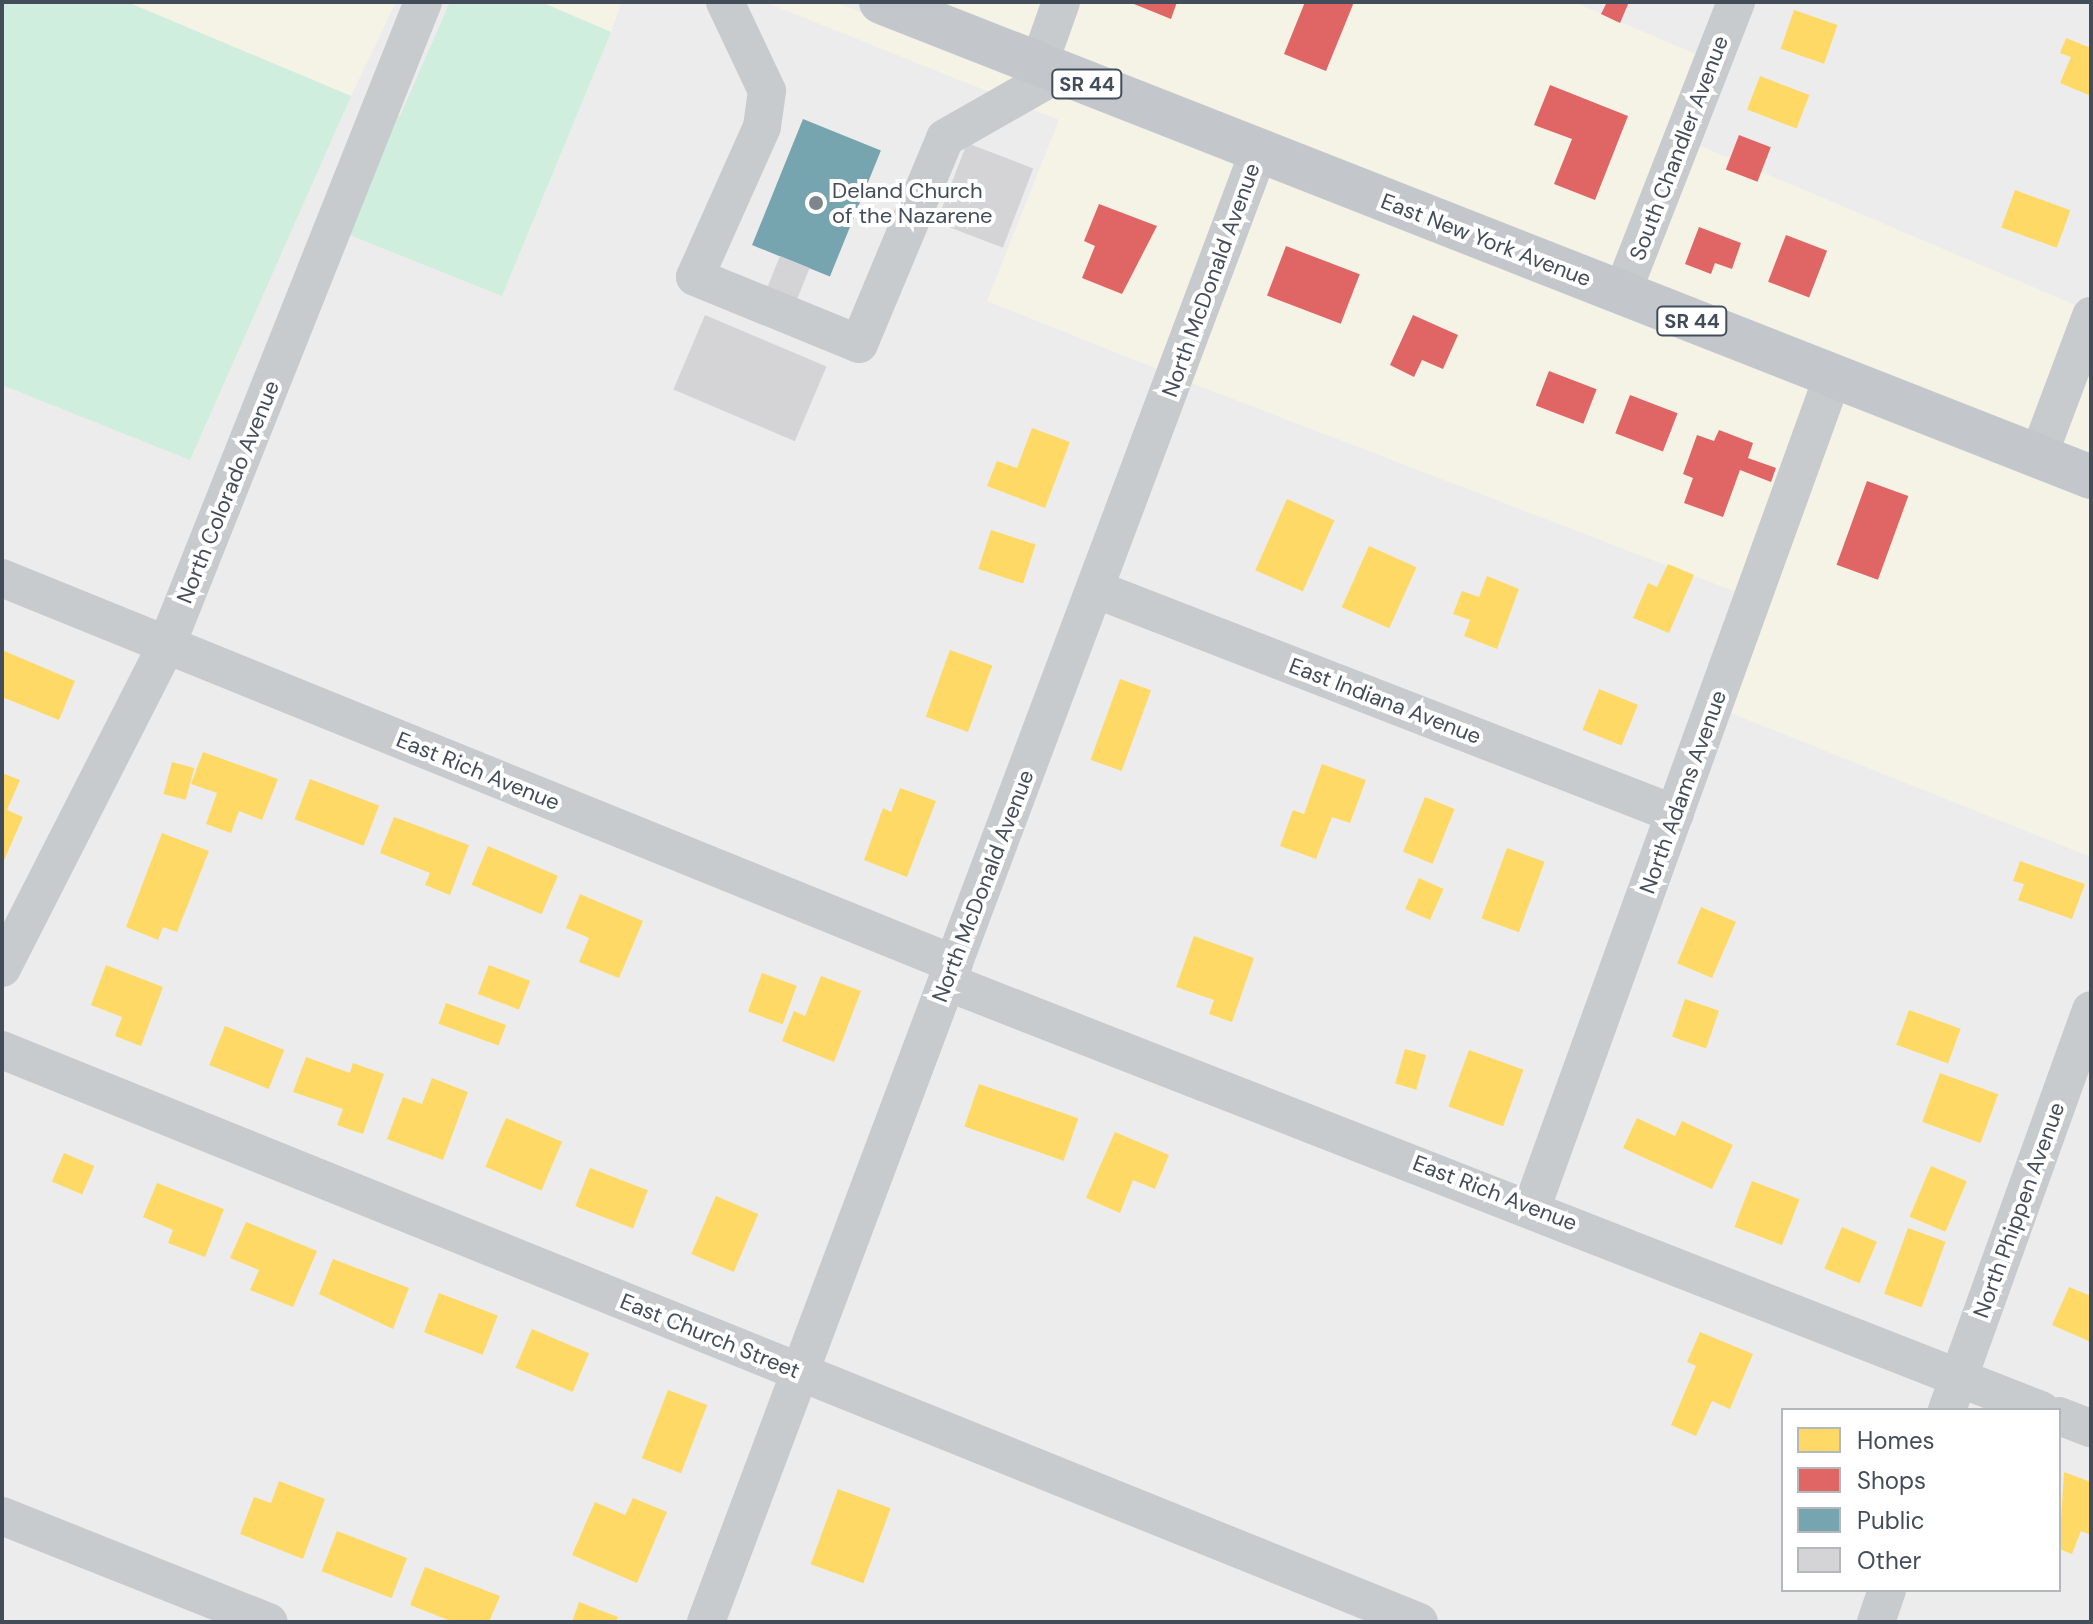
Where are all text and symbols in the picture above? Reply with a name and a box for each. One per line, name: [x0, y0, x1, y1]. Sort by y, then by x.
street label: South Chandler Avenue: [1624, 32, 1734, 264]
road number: SR 44: [1051, 68, 1123, 100]
street label: North McDonald Avenue: [1156, 160, 1266, 400]
place label: Deland Church of the Nazarene: [832, 177, 993, 228]
street label: East New York Avenue: [1377, 188, 1595, 292]
marker: Deland Church of the Nazarene: [807, 194, 825, 212]
road number: SR 44: [1656, 305, 1728, 337]
street label: North Colorado Avenue: [171, 377, 285, 607]
street label: East Indiana Avenue: [1285, 652, 1485, 750]
street label: North Adams Avenue: [1634, 687, 1732, 897]
street label: East Rich Avenue: [393, 726, 563, 816]
street label: North McDonald Avenue: [926, 766, 1040, 1006]
street label: North Phippen Avenue: [1968, 1099, 2070, 1321]
street label: East Rich Avenue: [1409, 1150, 1581, 1236]
street label: East Church Street: [616, 1288, 804, 1384]
legend: [1781, 1408, 2061, 1592]
text: Homes: [1857, 1425, 1935, 1456]
text: Shops: [1857, 1465, 1926, 1496]
text: Public: [1857, 1505, 1925, 1536]
text: Other: [1857, 1545, 1921, 1576]

